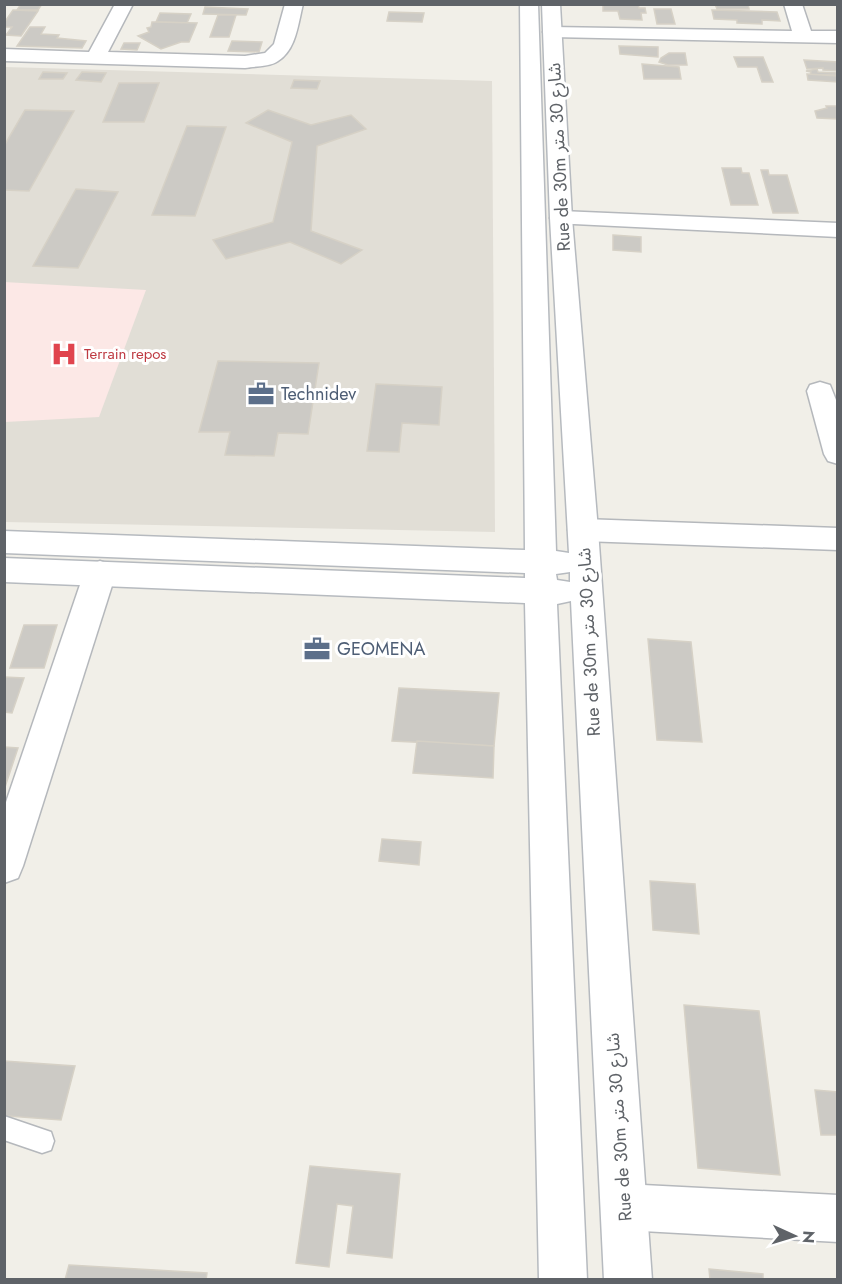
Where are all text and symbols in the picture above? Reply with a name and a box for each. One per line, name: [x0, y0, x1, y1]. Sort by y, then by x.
street label: Rue de 30m شارع 30 متر: [541, 62, 578, 252]
hospital icon: Terrain repos: [49, 339, 79, 369]
place label: Terrain repos: [84, 343, 166, 365]
office icon: Technidev: [246, 379, 276, 409]
place label: Technidev: [281, 381, 356, 407]
street label: Rue de 30m شارع 30 متر: [571, 547, 608, 737]
office icon: GEOMENA: [302, 634, 332, 664]
place label: GEOMENA: [337, 636, 425, 662]
street label: Rue de 30m شارع 30 متر: [599, 1032, 640, 1222]
north arrow: [764, 1206, 824, 1266]
text: N: [797, 1230, 820, 1244]

